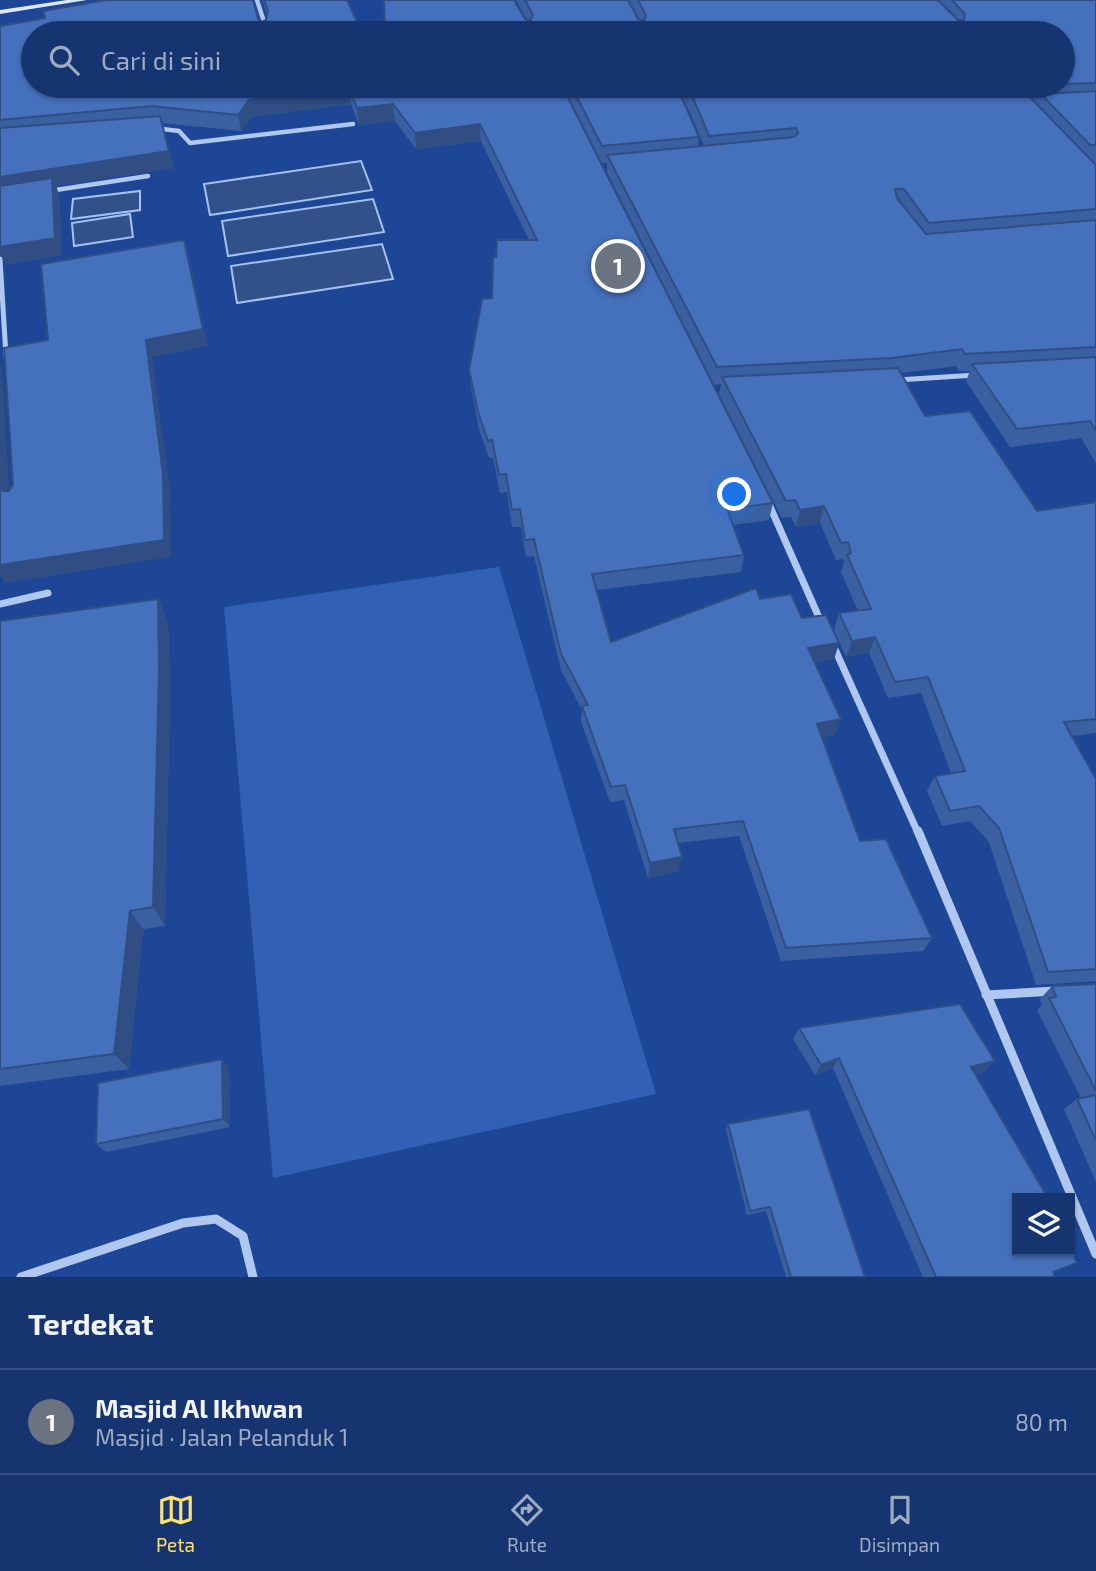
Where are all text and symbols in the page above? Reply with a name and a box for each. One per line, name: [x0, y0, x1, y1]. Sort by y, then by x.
search box: [21, 21, 1075, 98]
icon: search: [45, 41, 83, 79]
text: Cari di sini: [101, 44, 221, 75]
pin: 1: [595, 240, 641, 292]
your location: [717, 477, 751, 511]
map controls: [1012, 1193, 1075, 1256]
button: layers: [1012, 1193, 1075, 1256]
text: Terdekat: [28, 1305, 154, 1341]
text: Masjid Al Ikhwan: [95, 1392, 303, 1423]
text: 1: [46, 1408, 56, 1436]
text: 80 m: [1015, 1408, 1068, 1436]
text: Masjid · Jalan Pelanduk 1: [95, 1423, 348, 1451]
tab: Peta: [156, 1491, 195, 1556]
tab: Rute: [507, 1491, 547, 1556]
tab: Disimpan: [859, 1491, 940, 1556]

